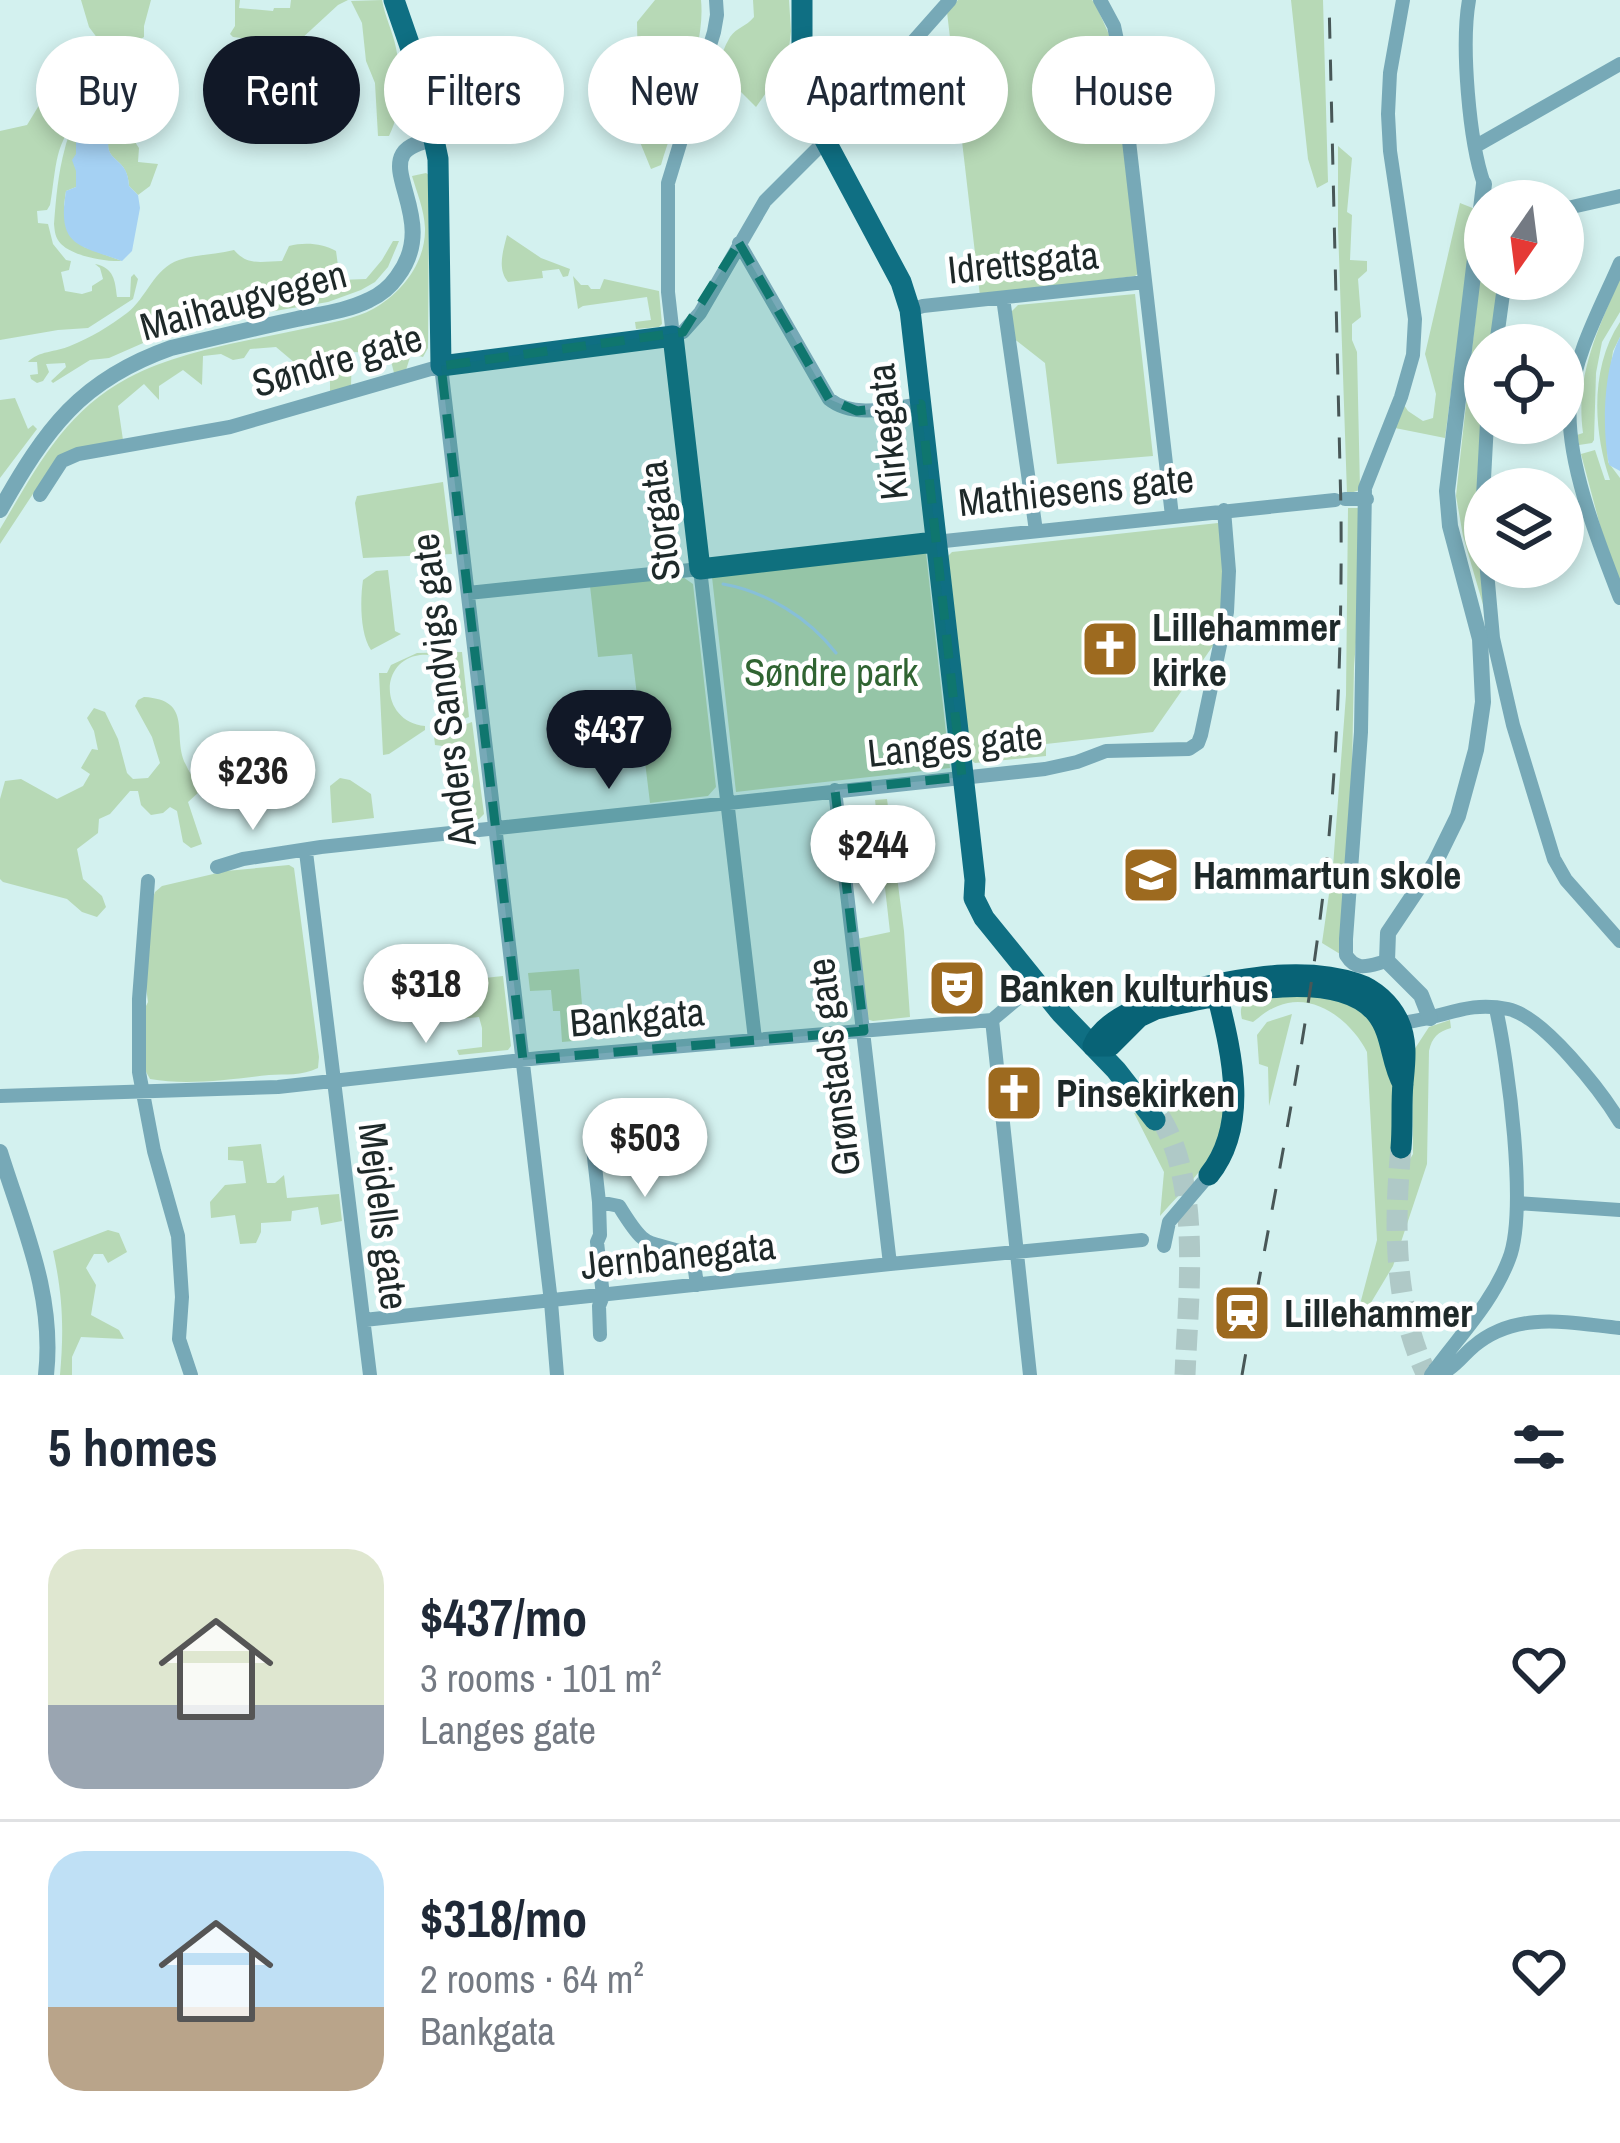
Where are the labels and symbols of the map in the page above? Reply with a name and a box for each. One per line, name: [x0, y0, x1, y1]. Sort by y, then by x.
north arrow: [1464, 180, 1584, 300]
street label: Idrettsgata: [945, 228, 1101, 296]
street label: Maihaugvegen: [134, 248, 352, 352]
street label: Søndre gate: [246, 311, 428, 409]
street label: Kirkegata: [854, 361, 920, 503]
street label: Mathiesens gate: [956, 452, 1196, 528]
street label: Storgata: [626, 458, 692, 584]
street label: Anders Sandvigs gate: [398, 531, 488, 850]
place label: Lillehammer kirke: [1152, 601, 1341, 698]
church icon: Lillehammer kirke: [1079, 618, 1141, 680]
park label: Søndre park: [744, 646, 919, 698]
pin: $437: [538, 690, 680, 792]
street label: Langes gate: [865, 709, 1045, 779]
pin: $236: [182, 731, 324, 833]
pin: $244: [802, 805, 944, 907]
school or university icon: Hammartun skole: [1120, 844, 1182, 906]
place label: Hammartun skole: [1193, 849, 1461, 901]
pin: $318: [355, 944, 497, 1046]
street label: Grønstads gate: [794, 955, 872, 1179]
theatre icon: Banken kulturhus: [926, 957, 988, 1019]
place label: Banken kulturhus: [999, 962, 1269, 1014]
street label: Bankgata: [567, 985, 707, 1049]
church icon: Pinsekirken: [983, 1062, 1045, 1124]
place label: Pinsekirken: [1056, 1067, 1236, 1119]
pin: $503: [574, 1098, 716, 1200]
street label: Mejdells gate: [347, 1119, 421, 1313]
street label: Jernbanegata: [578, 1219, 778, 1291]
station icon: Lillehammer: [1211, 1282, 1273, 1344]
place label: Lillehammer: [1284, 1287, 1473, 1339]

